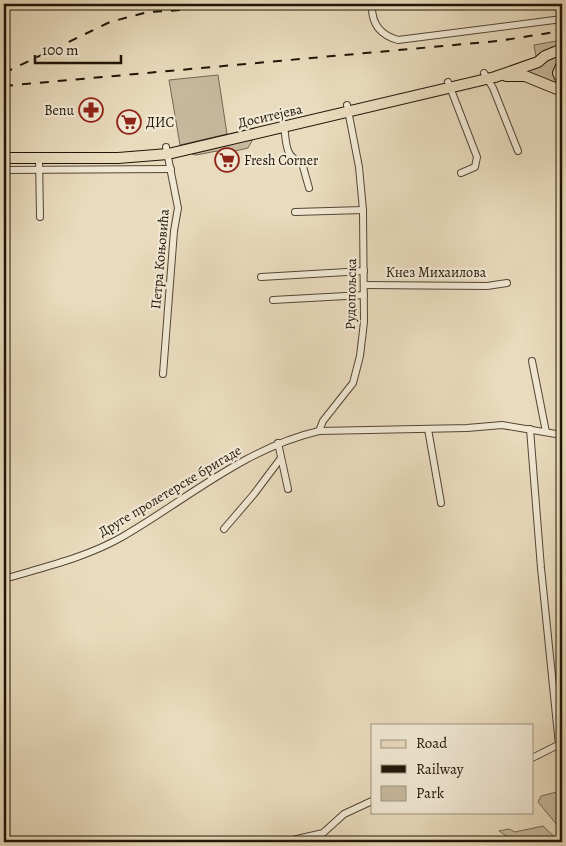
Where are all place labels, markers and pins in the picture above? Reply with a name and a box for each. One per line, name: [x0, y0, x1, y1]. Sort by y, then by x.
pharmacy icon: Benu: [78, 97, 104, 123]
place label: Benu: [44, 101, 74, 120]
supermarket icon: ДИС: [116, 109, 142, 135]
place label: ДИС: [146, 113, 174, 132]
supermarket icon: Fresh Corner: [214, 147, 240, 173]
place label: Fresh Corner: [244, 151, 319, 170]

